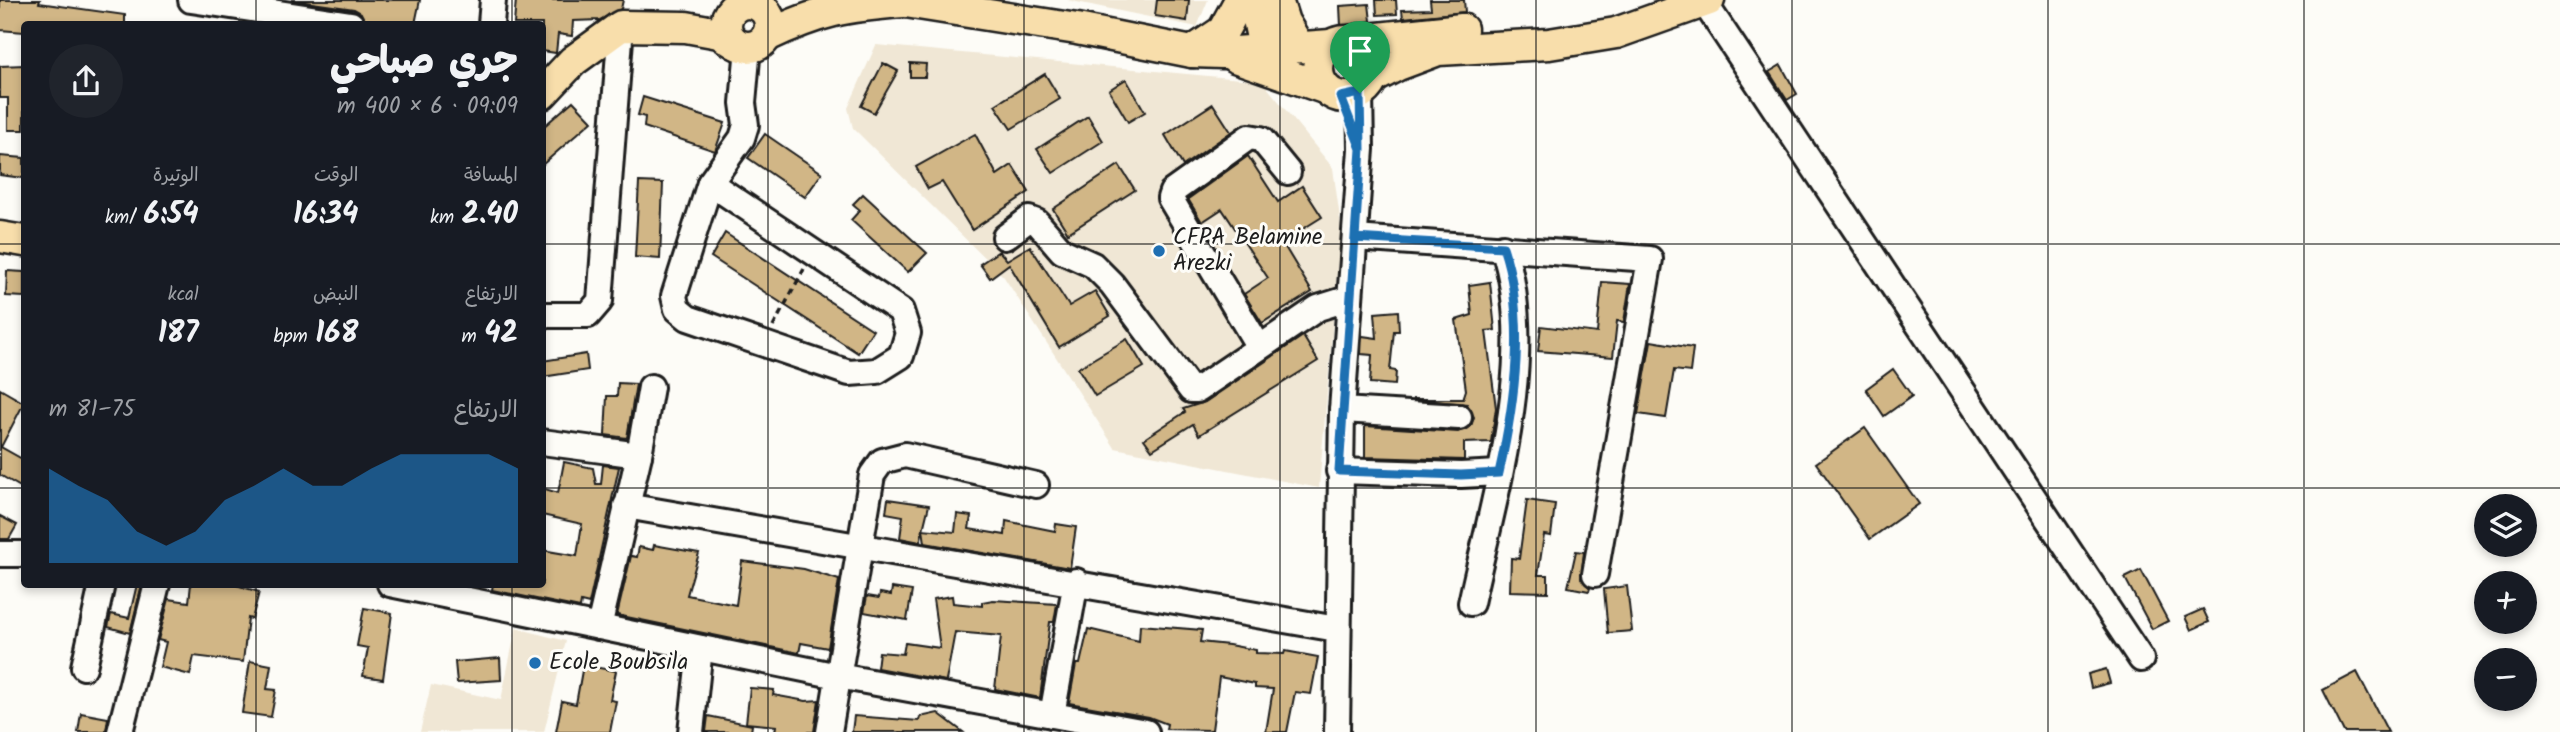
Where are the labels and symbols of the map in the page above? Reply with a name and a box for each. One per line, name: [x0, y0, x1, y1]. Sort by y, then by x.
pin: [1330, 21, 1390, 93]
place label: CFPA Belamine Arezki: [1173, 220, 1322, 282]
marker: CFPA Belamine Arezki: [1151, 243, 1167, 259]
place label: Ecole Boubsila: [549, 645, 688, 681]
marker: Ecole Boubsila: [527, 655, 543, 671]

